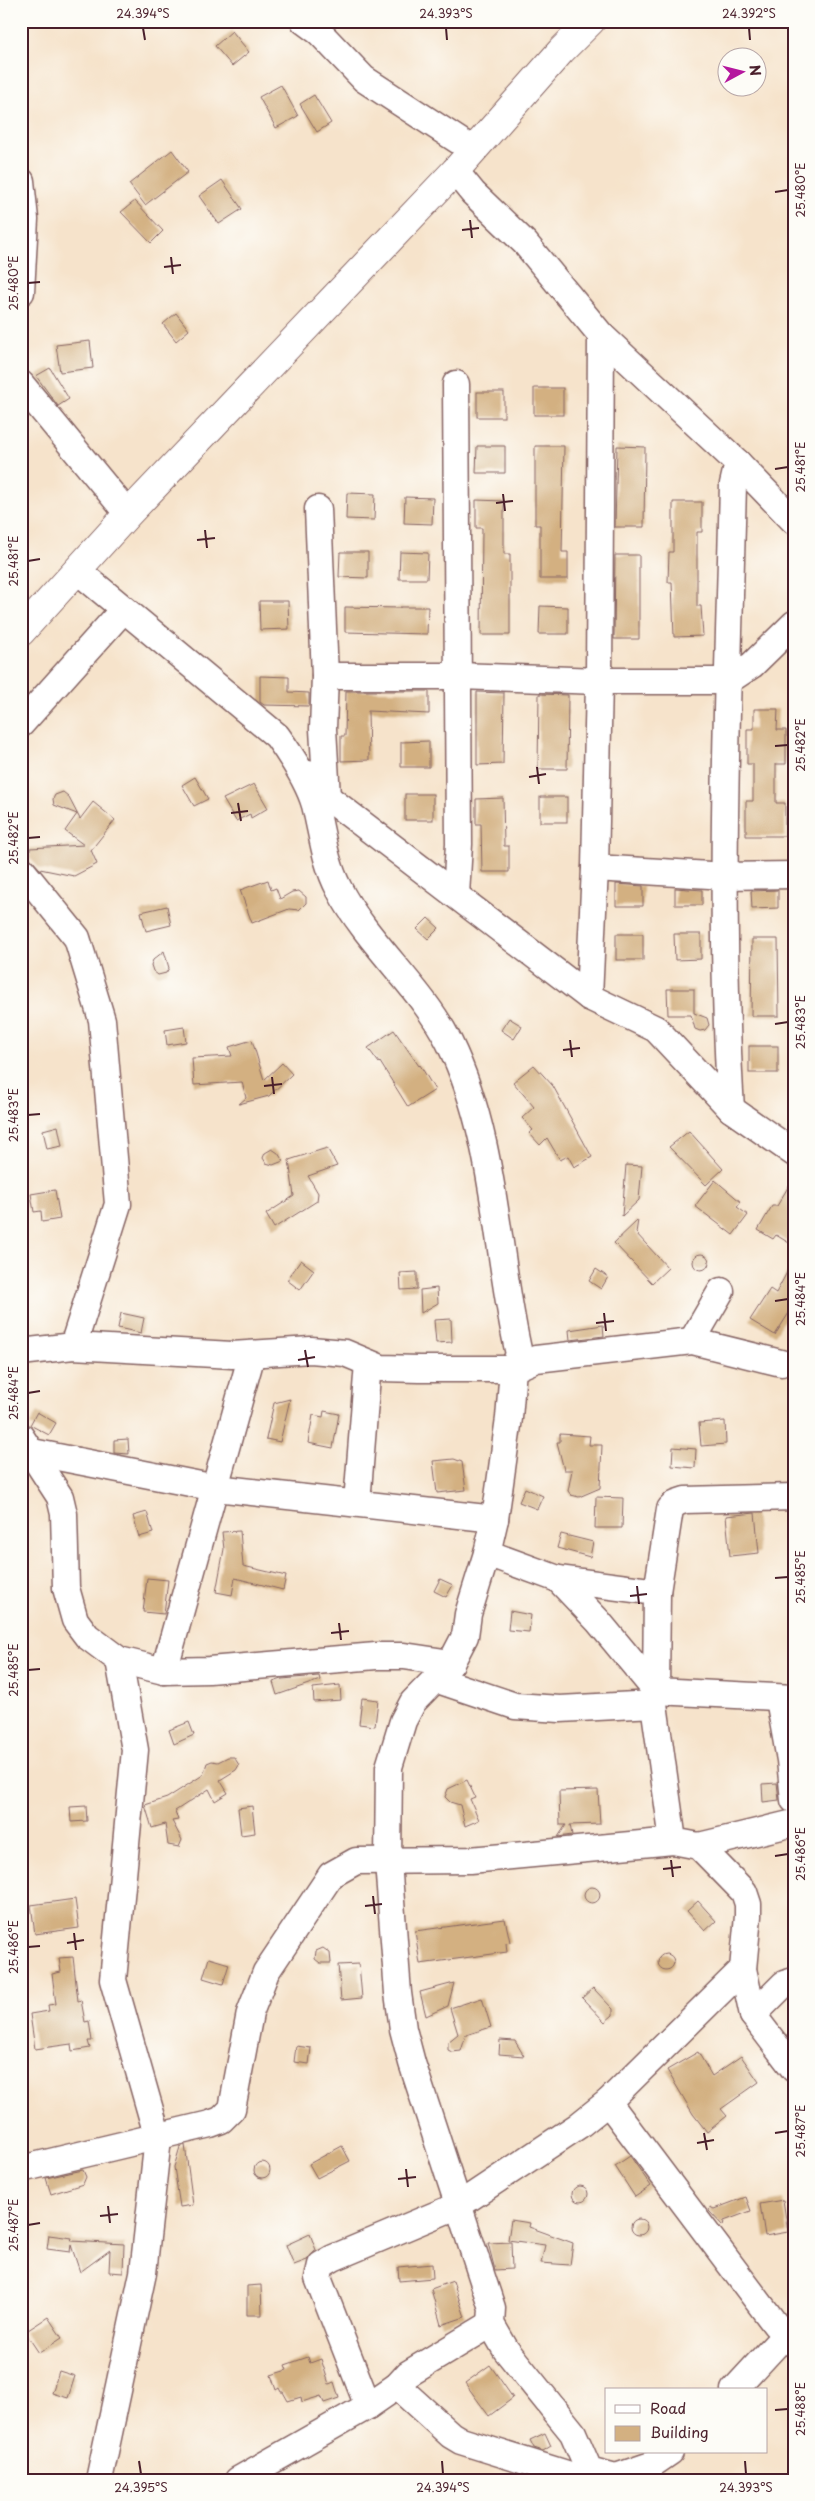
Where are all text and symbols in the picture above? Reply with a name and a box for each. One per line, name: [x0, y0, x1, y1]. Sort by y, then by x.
text: 24.394°S: [116, 4, 170, 22]
text: 24.393°S: [419, 4, 473, 22]
text: 24.392°S: [722, 4, 776, 22]
north arrow: [718, 48, 768, 98]
text: N: [744, 64, 766, 77]
text: 25.480°E: [791, 162, 809, 218]
text: 25.480°E: [4, 255, 22, 311]
text: 25.481°E: [791, 441, 809, 493]
text: 25.481°E: [4, 535, 22, 587]
text: 25.482°E: [791, 718, 809, 772]
text: 25.482°E: [4, 811, 22, 865]
text: 25.483°E: [791, 995, 809, 1049]
text: 25.483°E: [4, 1088, 22, 1142]
text: 25.484°E: [791, 1272, 809, 1326]
text: 25.484°E: [4, 1366, 22, 1420]
text: 25.485°E: [791, 1550, 809, 1604]
text: 25.485°E: [4, 1643, 22, 1697]
text: 25.486°E: [791, 1827, 809, 1881]
text: 25.486°E: [4, 1920, 22, 1974]
text: 25.487°E: [791, 2105, 809, 2157]
text: 25.487°E: [4, 2199, 22, 2251]
text: 25.488°E: [791, 2382, 809, 2436]
legend: [605, 2388, 768, 2454]
text: Road: [650, 2396, 686, 2419]
text: Building: [650, 2420, 709, 2443]
text: 24.395°S: [114, 2478, 168, 2496]
text: 24.394°S: [416, 2478, 470, 2496]
text: 24.393°S: [719, 2478, 773, 2496]

